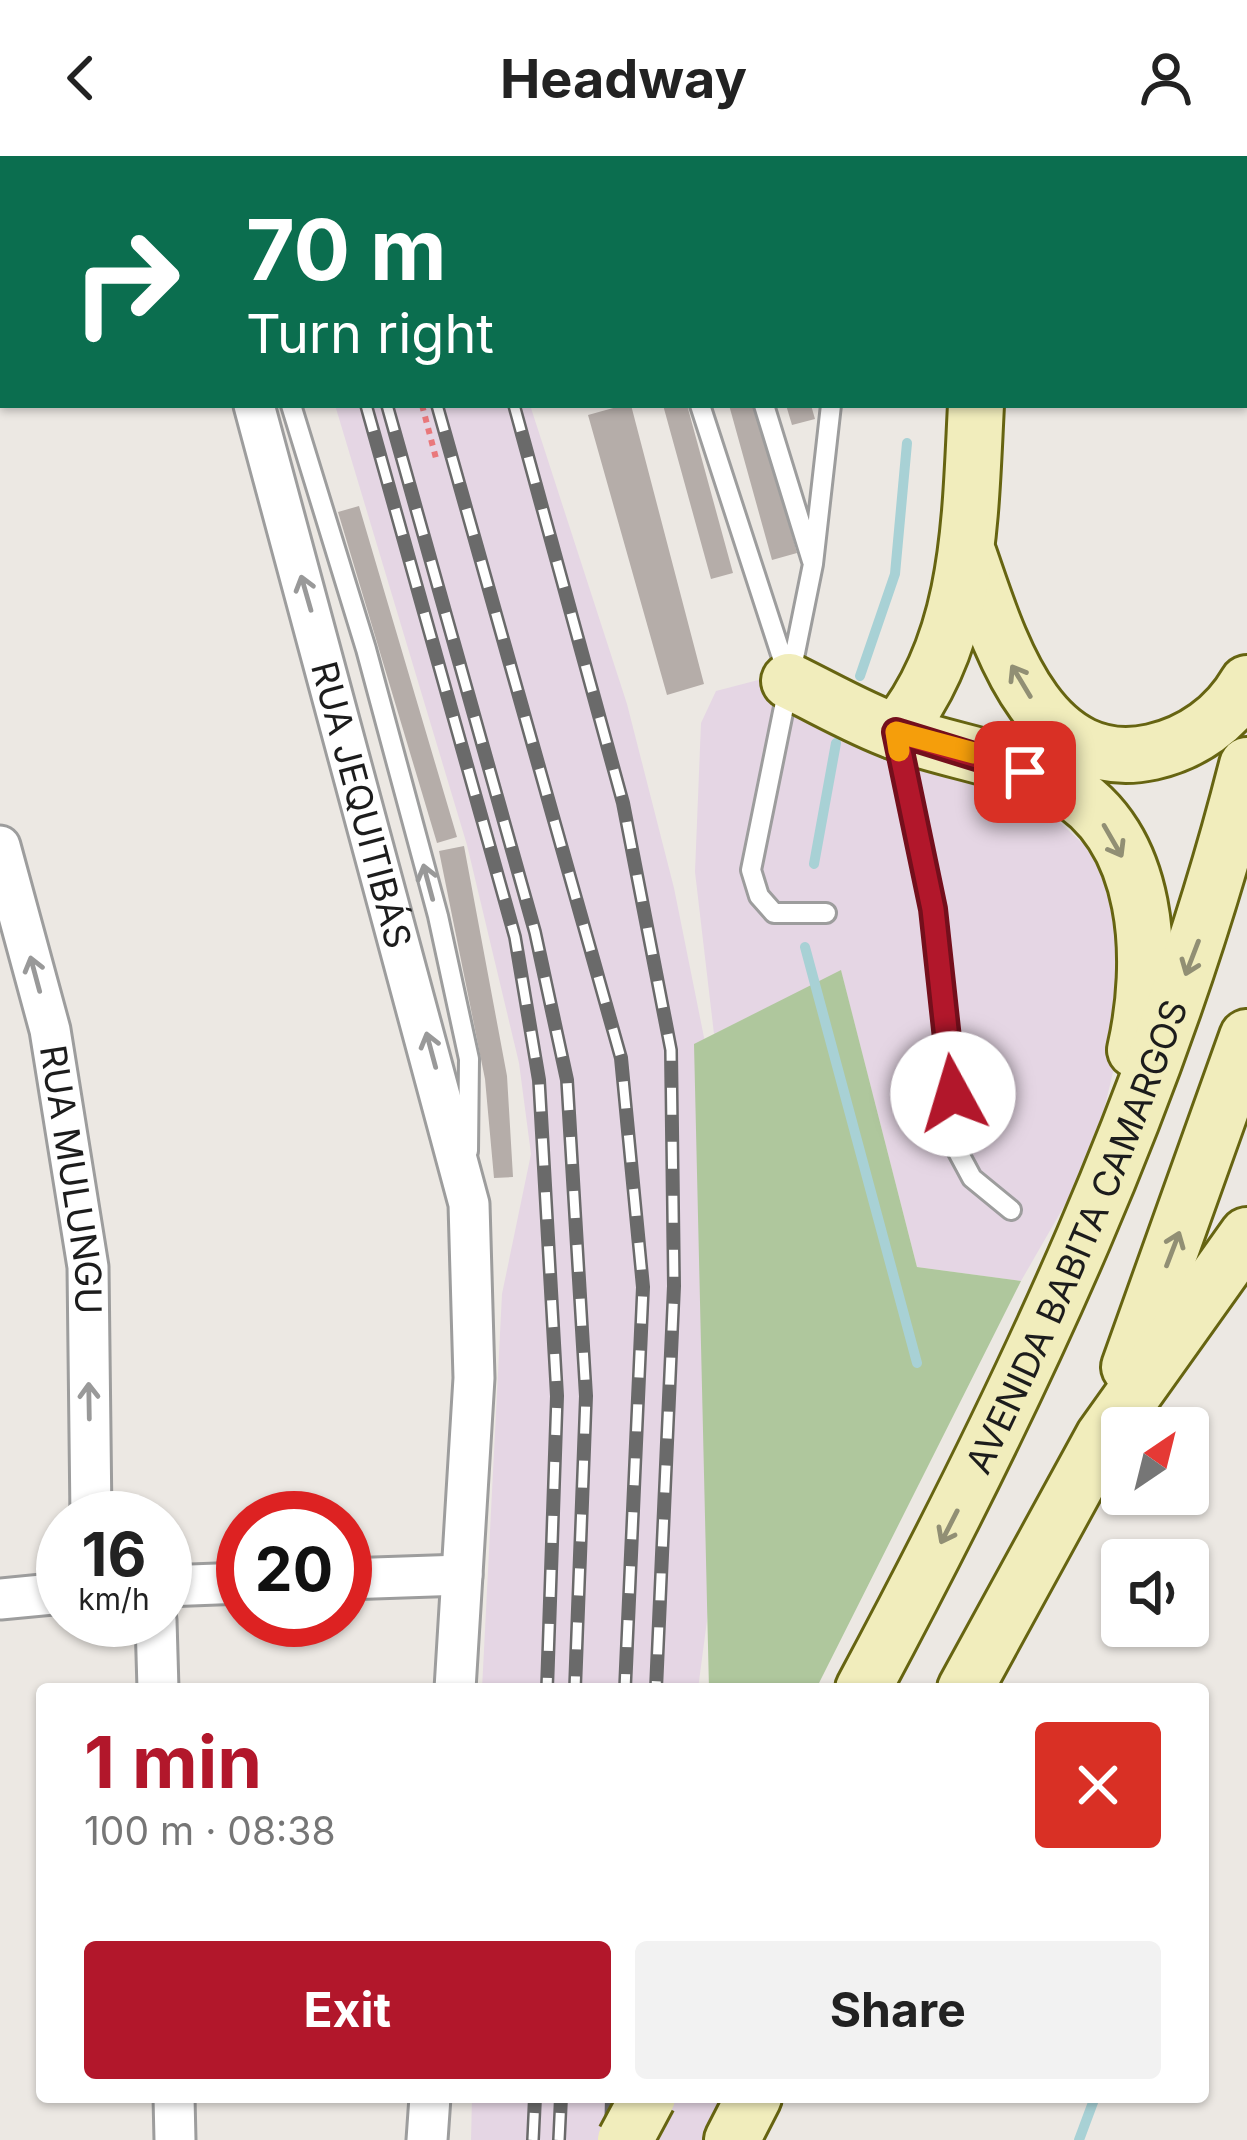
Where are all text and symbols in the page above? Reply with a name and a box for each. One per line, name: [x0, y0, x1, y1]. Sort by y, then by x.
icon: back: [48, 45, 114, 111]
icon: person: [1133, 45, 1199, 111]
text: Headway: [500, 46, 747, 111]
text: 70 m: [246, 199, 447, 300]
icon: right: [48, 204, 204, 360]
text: Turn right: [246, 301, 494, 366]
one-way arrow: [294, 574, 316, 612]
street label: RUA JEQUITIBÁS: [302, 657, 421, 953]
one-way arrow: [1009, 665, 1033, 699]
pin: [974, 721, 1076, 823]
icon: arrive: [992, 739, 1058, 805]
one-way arrow: [1102, 823, 1125, 858]
one-way arrow: [416, 864, 438, 902]
one-way arrow: [1180, 939, 1202, 976]
one-way arrow: [22, 956, 44, 994]
street label: AVENIDA BABITA CAMARGOS: [956, 994, 1197, 1480]
position arrow: [890, 1031, 1016, 1157]
one-way arrow: [418, 1032, 440, 1070]
street label: RUA MULUNGU: [31, 1042, 111, 1314]
one-way arrow: [1164, 1231, 1186, 1268]
one-way arrow: [78, 1382, 100, 1421]
north arrow: [1101, 1407, 1209, 1515]
map controls: [1101, 1407, 1209, 1647]
speed limit sign: 20: [216, 1491, 372, 1647]
one-way arrow: [936, 1509, 959, 1545]
text: 16: [82, 1518, 146, 1590]
button: sound: [1101, 1539, 1209, 1647]
text: km/h: [78, 1581, 150, 1617]
text: 1 min: [84, 1718, 262, 1805]
button: close: [1035, 1722, 1161, 1848]
text: 100 m · 08:38: [84, 1807, 336, 1854]
button: Exit: [84, 1941, 611, 2079]
button: Share: [635, 1941, 1161, 2079]

